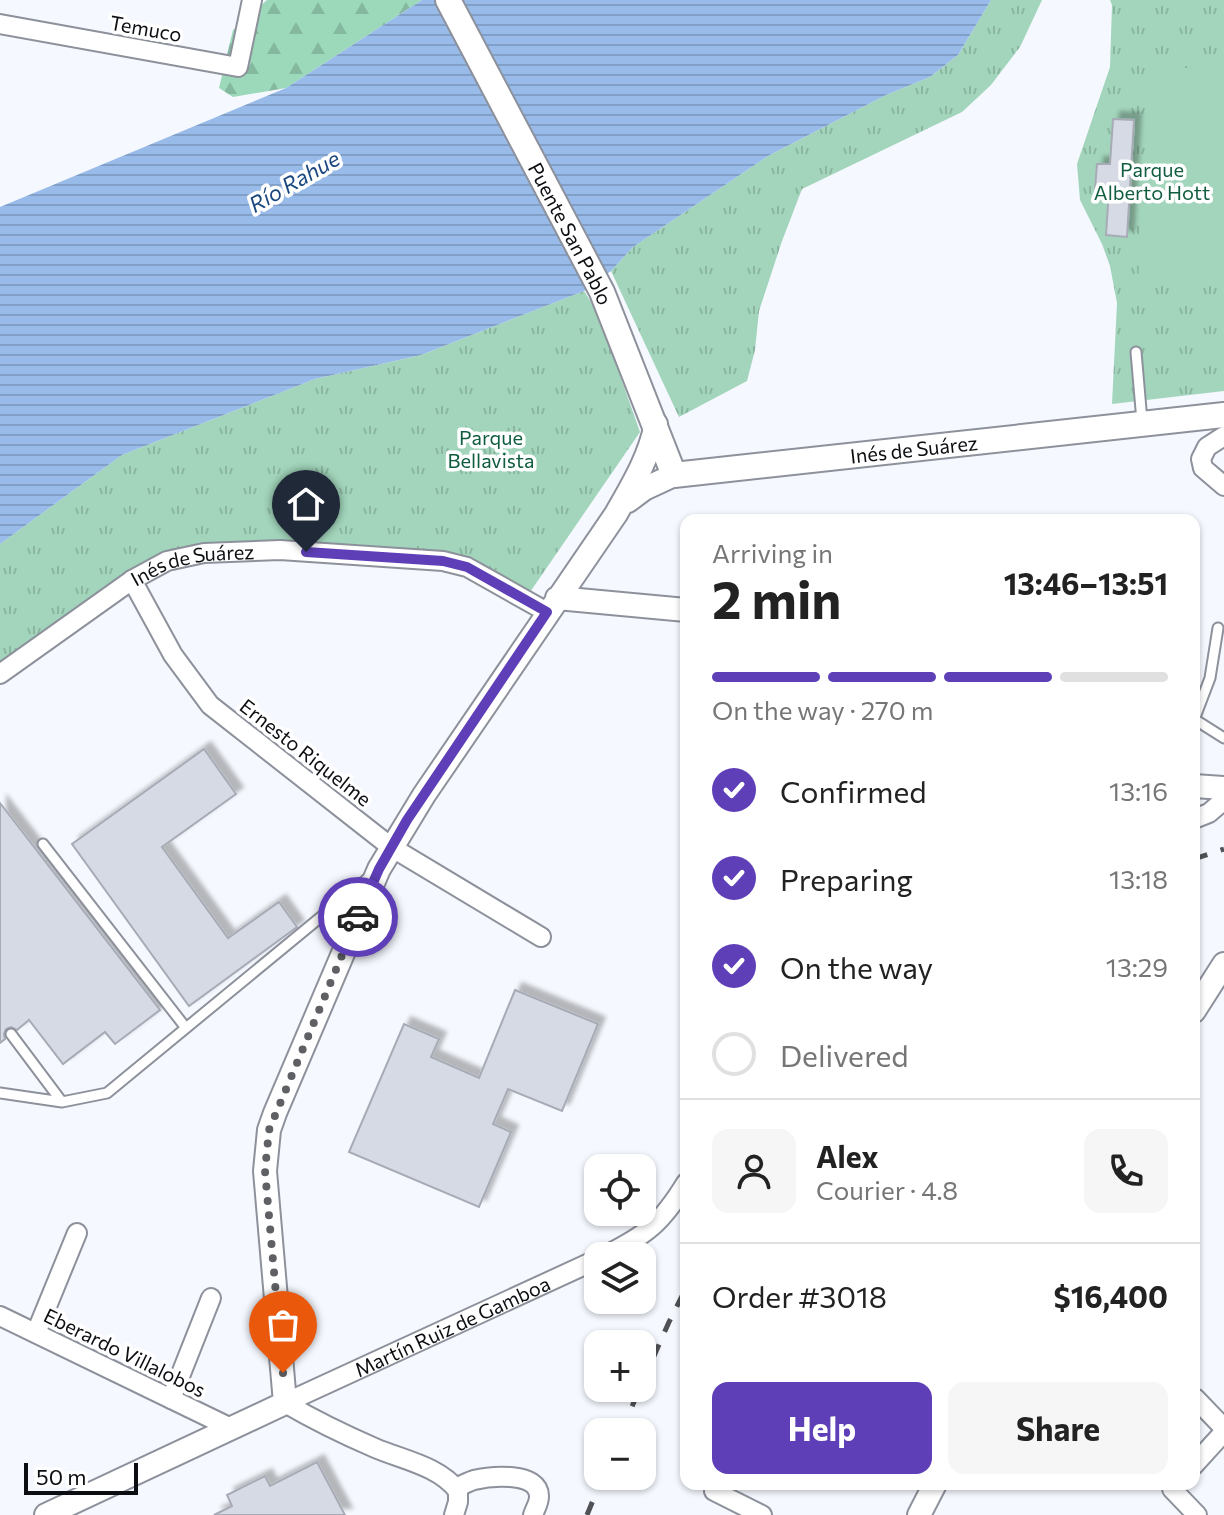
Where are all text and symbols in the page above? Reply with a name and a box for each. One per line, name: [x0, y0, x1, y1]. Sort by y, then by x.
street label: Temuco: [108, 10, 184, 46]
water label: Río Rahue: [244, 144, 345, 218]
park label: Parque Alberto Hott: [1094, 157, 1210, 204]
street label: Puente San Pablo: [524, 158, 618, 308]
park label: Parque Bellavista: [448, 425, 534, 472]
street label: Inés de Suárez: [849, 430, 979, 468]
pin: [272, 470, 340, 552]
icon: home: [284, 482, 328, 526]
text: Arriving in: [712, 537, 833, 568]
street label: Inés de Suárez: [126, 539, 255, 591]
text: 13:46–13:51: [1004, 564, 1168, 601]
text: 2 min: [712, 566, 841, 630]
street label: Ernesto Riquelme: [236, 693, 376, 811]
text: On the way · 270 m: [712, 694, 933, 725]
icon: check: [712, 768, 756, 812]
text: Confirmed: [780, 772, 927, 809]
text: 13:16: [1109, 775, 1168, 806]
icon: check: [712, 856, 756, 900]
text: Preparing: [780, 860, 913, 897]
text: 13:18: [1109, 863, 1168, 894]
courier: [318, 877, 398, 957]
icon: car: [336, 895, 380, 939]
icon: check: [712, 944, 756, 988]
text: On the way: [780, 948, 933, 985]
text: 13:29: [1106, 951, 1168, 982]
text: Delivered: [780, 1036, 909, 1073]
button: person: [712, 1129, 796, 1213]
button: phone: [1084, 1129, 1168, 1213]
text: Alex: [816, 1137, 879, 1174]
map controls: [584, 1154, 656, 1490]
button: locate: [584, 1154, 656, 1226]
text: Courier · 4.8: [816, 1174, 958, 1205]
button: layers: [584, 1242, 656, 1314]
street label: Martín Ruiz de Gamboa: [351, 1271, 554, 1381]
text: Order #3018: [712, 1277, 887, 1314]
text: $16,400: [1054, 1277, 1168, 1314]
pin: [249, 1291, 317, 1373]
street label: Eberardo Villalobos: [40, 1302, 210, 1402]
icon: bag: [261, 1303, 305, 1347]
button: +: [584, 1330, 656, 1402]
button: Help: [712, 1382, 932, 1474]
button: Share: [948, 1382, 1168, 1474]
button: −: [584, 1418, 656, 1490]
scale bar: [24, 1459, 138, 1495]
text: 50 m: [36, 1463, 86, 1490]

